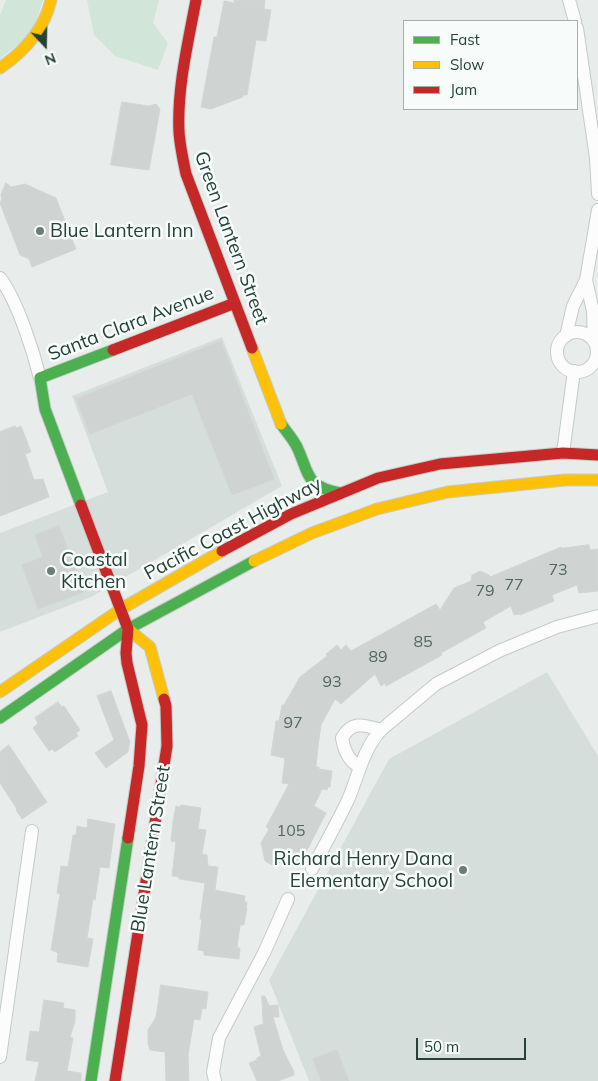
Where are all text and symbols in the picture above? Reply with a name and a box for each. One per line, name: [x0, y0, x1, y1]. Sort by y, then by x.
north arrow: [20, 20, 70, 70]
legend: [403, 20, 578, 110]
text: Fast: [450, 30, 480, 49]
text: N: [42, 49, 59, 69]
text: Slow: [450, 55, 484, 74]
text: Jam: [450, 80, 477, 99]
street label: Green Lantern Street: [189, 148, 273, 328]
place label: Blue Lantern Inn: [50, 220, 194, 242]
marker: Blue Lantern Inn: [34, 225, 46, 237]
street label: Santa Clara Avenue: [45, 282, 217, 366]
street label: Pacific Coast Highway: [141, 473, 325, 585]
place label: Coastal Kitchen: [61, 549, 127, 593]
house number: 73: [548, 560, 568, 580]
marker: Coastal Kitchen: [45, 565, 57, 577]
house number: 77: [504, 575, 524, 595]
house number: 79: [475, 581, 495, 601]
house number: 85: [413, 632, 433, 652]
house number: 89: [368, 647, 388, 667]
house number: 93: [322, 672, 342, 692]
house number: 97: [283, 713, 303, 733]
street label: Blue Lantern Street: [127, 764, 175, 934]
house number: 105: [277, 821, 305, 841]
place label: Richard Henry Dana Elementary School: [274, 848, 453, 892]
marker: Richard Henry Dana Elementary School: [457, 864, 469, 876]
scale bar: [418, 1028, 528, 1060]
text: 50 m: [424, 1037, 459, 1056]

